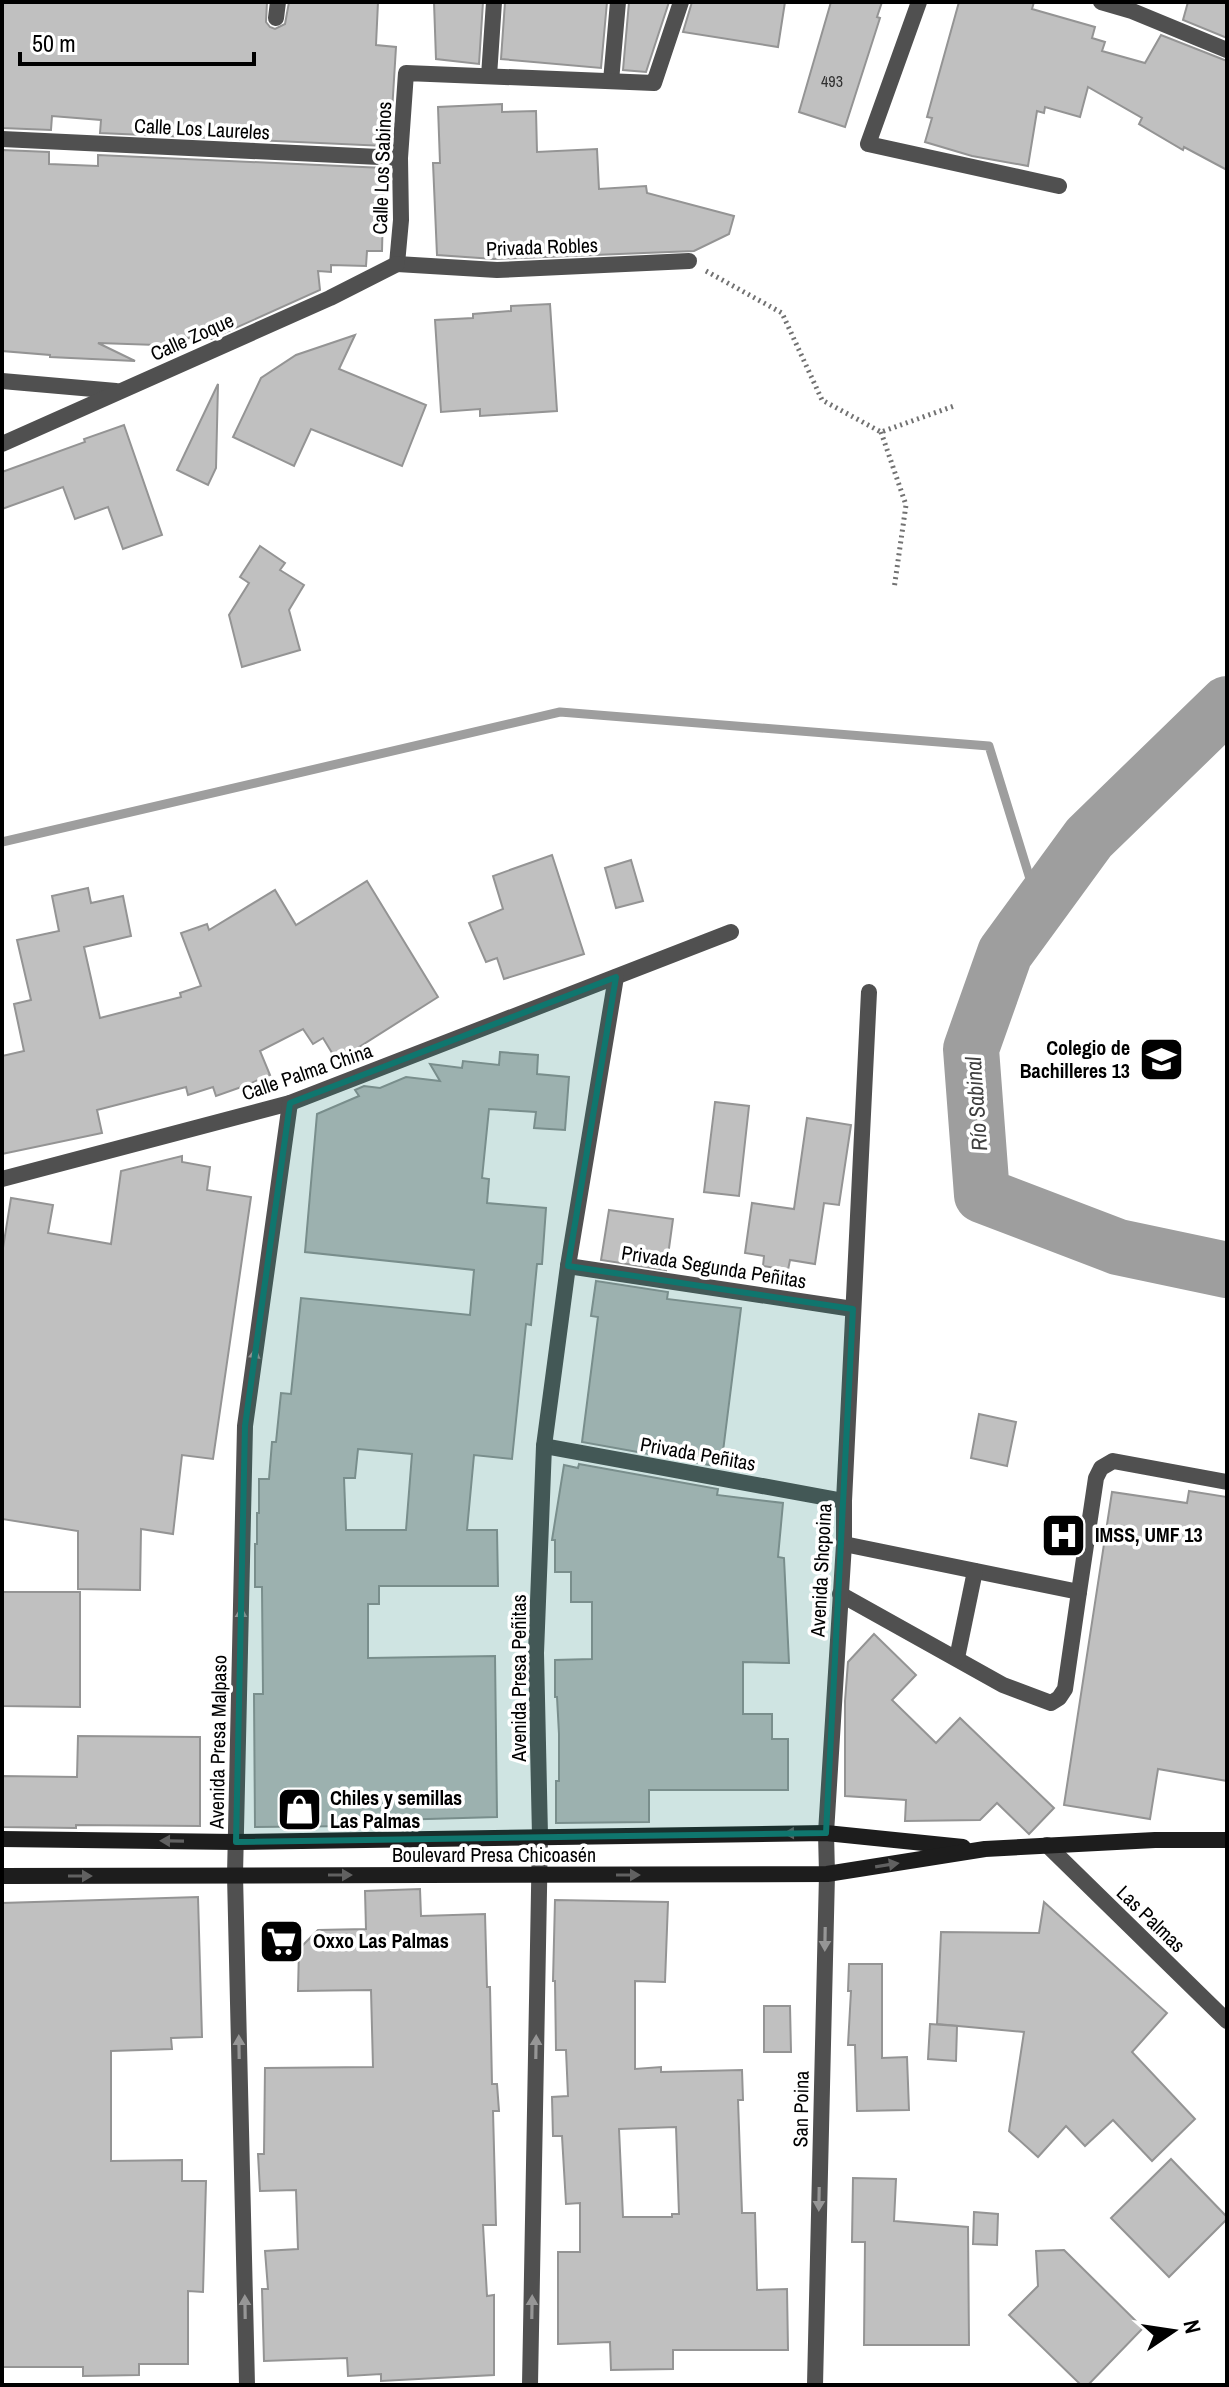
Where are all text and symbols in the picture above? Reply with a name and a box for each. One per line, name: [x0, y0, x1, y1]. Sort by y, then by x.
scale bar: [20, 16, 254, 66]
text: 50 m: [32, 27, 76, 59]
house number: 493: [821, 70, 843, 92]
street label: Calle Los Sabinos: [366, 101, 397, 235]
street label: Calle Los Laureles: [133, 111, 271, 146]
street label: Privada Robles: [485, 231, 598, 262]
street label: Calle Zoque: [146, 306, 238, 367]
place label: Colegio de Bachilleres 13: [1020, 1034, 1130, 1084]
school or university icon: Colegio de Bachilleres 13: [1137, 1035, 1185, 1083]
street label: Calle Palma China: [238, 1037, 376, 1107]
water label: Río Sabinal: [958, 1055, 994, 1152]
street label: Privada Segunda Peñitas: [620, 1239, 809, 1294]
one-way arrow: [248, 1347, 261, 1372]
street label: Privada Peñitas: [638, 1430, 758, 1477]
street label: Avenida Shcpoina: [803, 1502, 837, 1638]
hospital icon: IMSS, UMF 13: [1040, 1511, 1088, 1559]
place label: IMSS, UMF 13: [1095, 1521, 1203, 1548]
street label: Avenida Presa Peñitas: [505, 1594, 532, 1763]
one-way arrow: [234, 1606, 247, 1631]
street label: Avenida Presa Malpaso: [202, 1655, 233, 1830]
place label: Chiles y semillas Las Palmas: [330, 1784, 462, 1834]
shop icon: Chiles y semillas Las Palmas: [275, 1786, 323, 1834]
one-way arrow: [783, 1827, 808, 1840]
one-way arrow: [159, 1835, 184, 1847]
street label: Boulevard Presa Chicoasén: [392, 1841, 596, 1868]
one-way arrow: [875, 1858, 900, 1870]
one-way arrow: [328, 1869, 353, 1881]
one-way arrow: [616, 1869, 641, 1881]
one-way arrow: [68, 1870, 93, 1882]
street label: Las Palmas: [1111, 1879, 1192, 1958]
supermarket icon: Oxxo Las Palmas: [258, 1917, 306, 1965]
place label: Oxxo Las Palmas: [313, 1927, 449, 1954]
one-way arrow: [819, 1927, 832, 1952]
one-way arrow: [233, 2034, 246, 2059]
one-way arrow: [529, 2034, 542, 2059]
street label: San Poina: [786, 2070, 815, 2148]
one-way arrow: [813, 2187, 825, 2212]
north arrow: [1133, 2291, 1213, 2371]
one-way arrow: [239, 2294, 251, 2319]
one-way arrow: [525, 2294, 538, 2319]
text: N: [1176, 2317, 1209, 2336]

